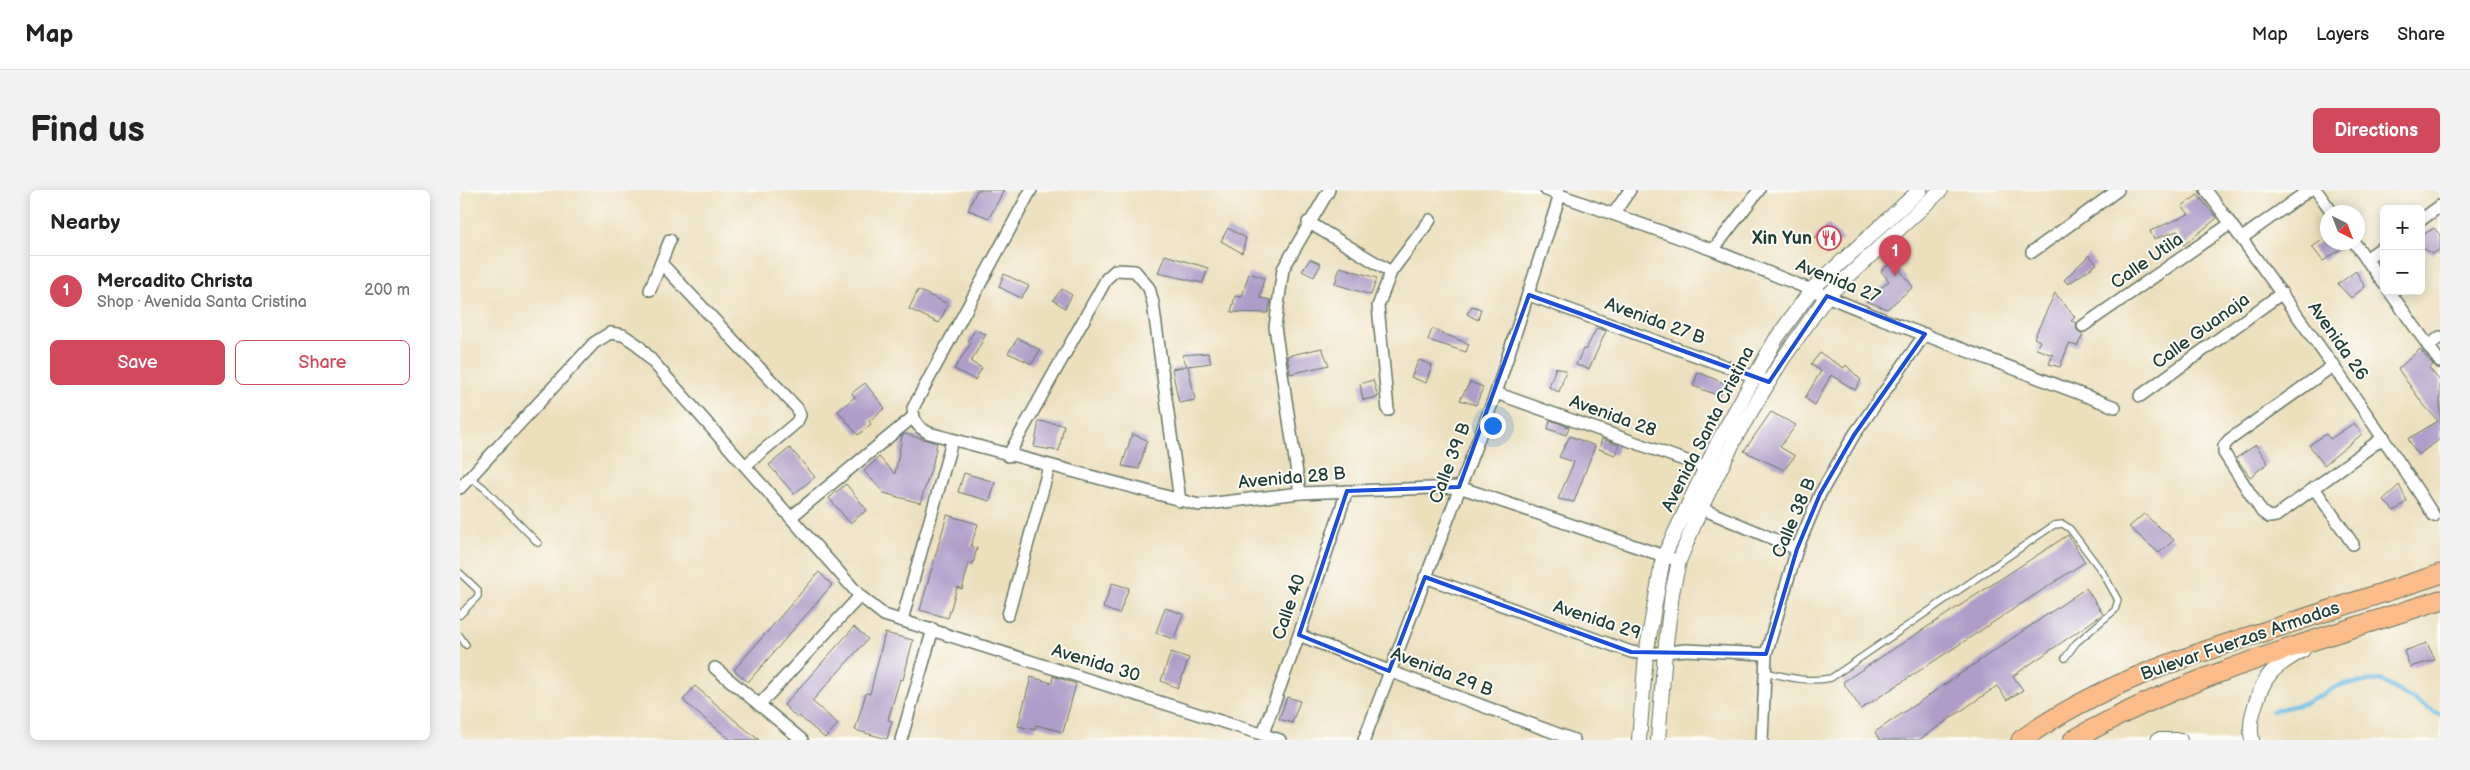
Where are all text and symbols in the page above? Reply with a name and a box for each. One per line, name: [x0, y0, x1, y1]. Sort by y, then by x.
text: Map: [25, 20, 73, 49]
text: Map: [2252, 24, 2288, 45]
text: Layers: [2316, 24, 2369, 45]
text: Share: [2397, 24, 2445, 45]
button: Directions: [2313, 108, 2440, 153]
text: Find us: [30, 109, 145, 152]
north arrow: [2320, 205, 2365, 250]
map controls: [2380, 205, 2425, 295]
button: +: [2380, 205, 2425, 250]
text: Nearby: [50, 210, 120, 235]
restaurant icon: Xin Yun: [1816, 225, 1842, 251]
place label: Xin Yun: [1752, 228, 1812, 249]
street label: Calle Utila: [2107, 228, 2187, 294]
pin: 1: [1879, 235, 1911, 276]
button: −: [2380, 250, 2425, 295]
street label: Avenida 27: [1793, 255, 1883, 307]
text: Mercadito Christa: [97, 270, 253, 293]
text: 1: [63, 281, 69, 300]
text: 200 m: [364, 281, 410, 300]
street label: Calle Guanaja: [2148, 289, 2254, 373]
text: Shop · Avenida Santa Cristina: [97, 293, 307, 312]
street label: Avenida 27 B: [1602, 293, 1708, 349]
street label: Avenida 26: [2303, 298, 2373, 384]
button: Save: [50, 340, 225, 385]
button: Share: [235, 340, 410, 385]
street label: Avenida Santa Cristina: [1657, 343, 1759, 515]
street label: Avenida 28: [1567, 391, 1659, 441]
your location: [1480, 413, 1506, 439]
street label: Calle 39 B: [1425, 420, 1475, 506]
street label: Avenida 28 B: [1237, 463, 1347, 493]
street label: Calle 38 B: [1768, 475, 1820, 561]
street label: Calle 40: [1268, 571, 1310, 643]
street label: Avenida 29: [1551, 596, 1643, 644]
street label: Bulevar Fuerzas Armadas: [2138, 597, 2342, 685]
street label: Avenida 30: [1049, 640, 1143, 686]
street label: Avenida 29 B: [1388, 643, 1496, 701]

